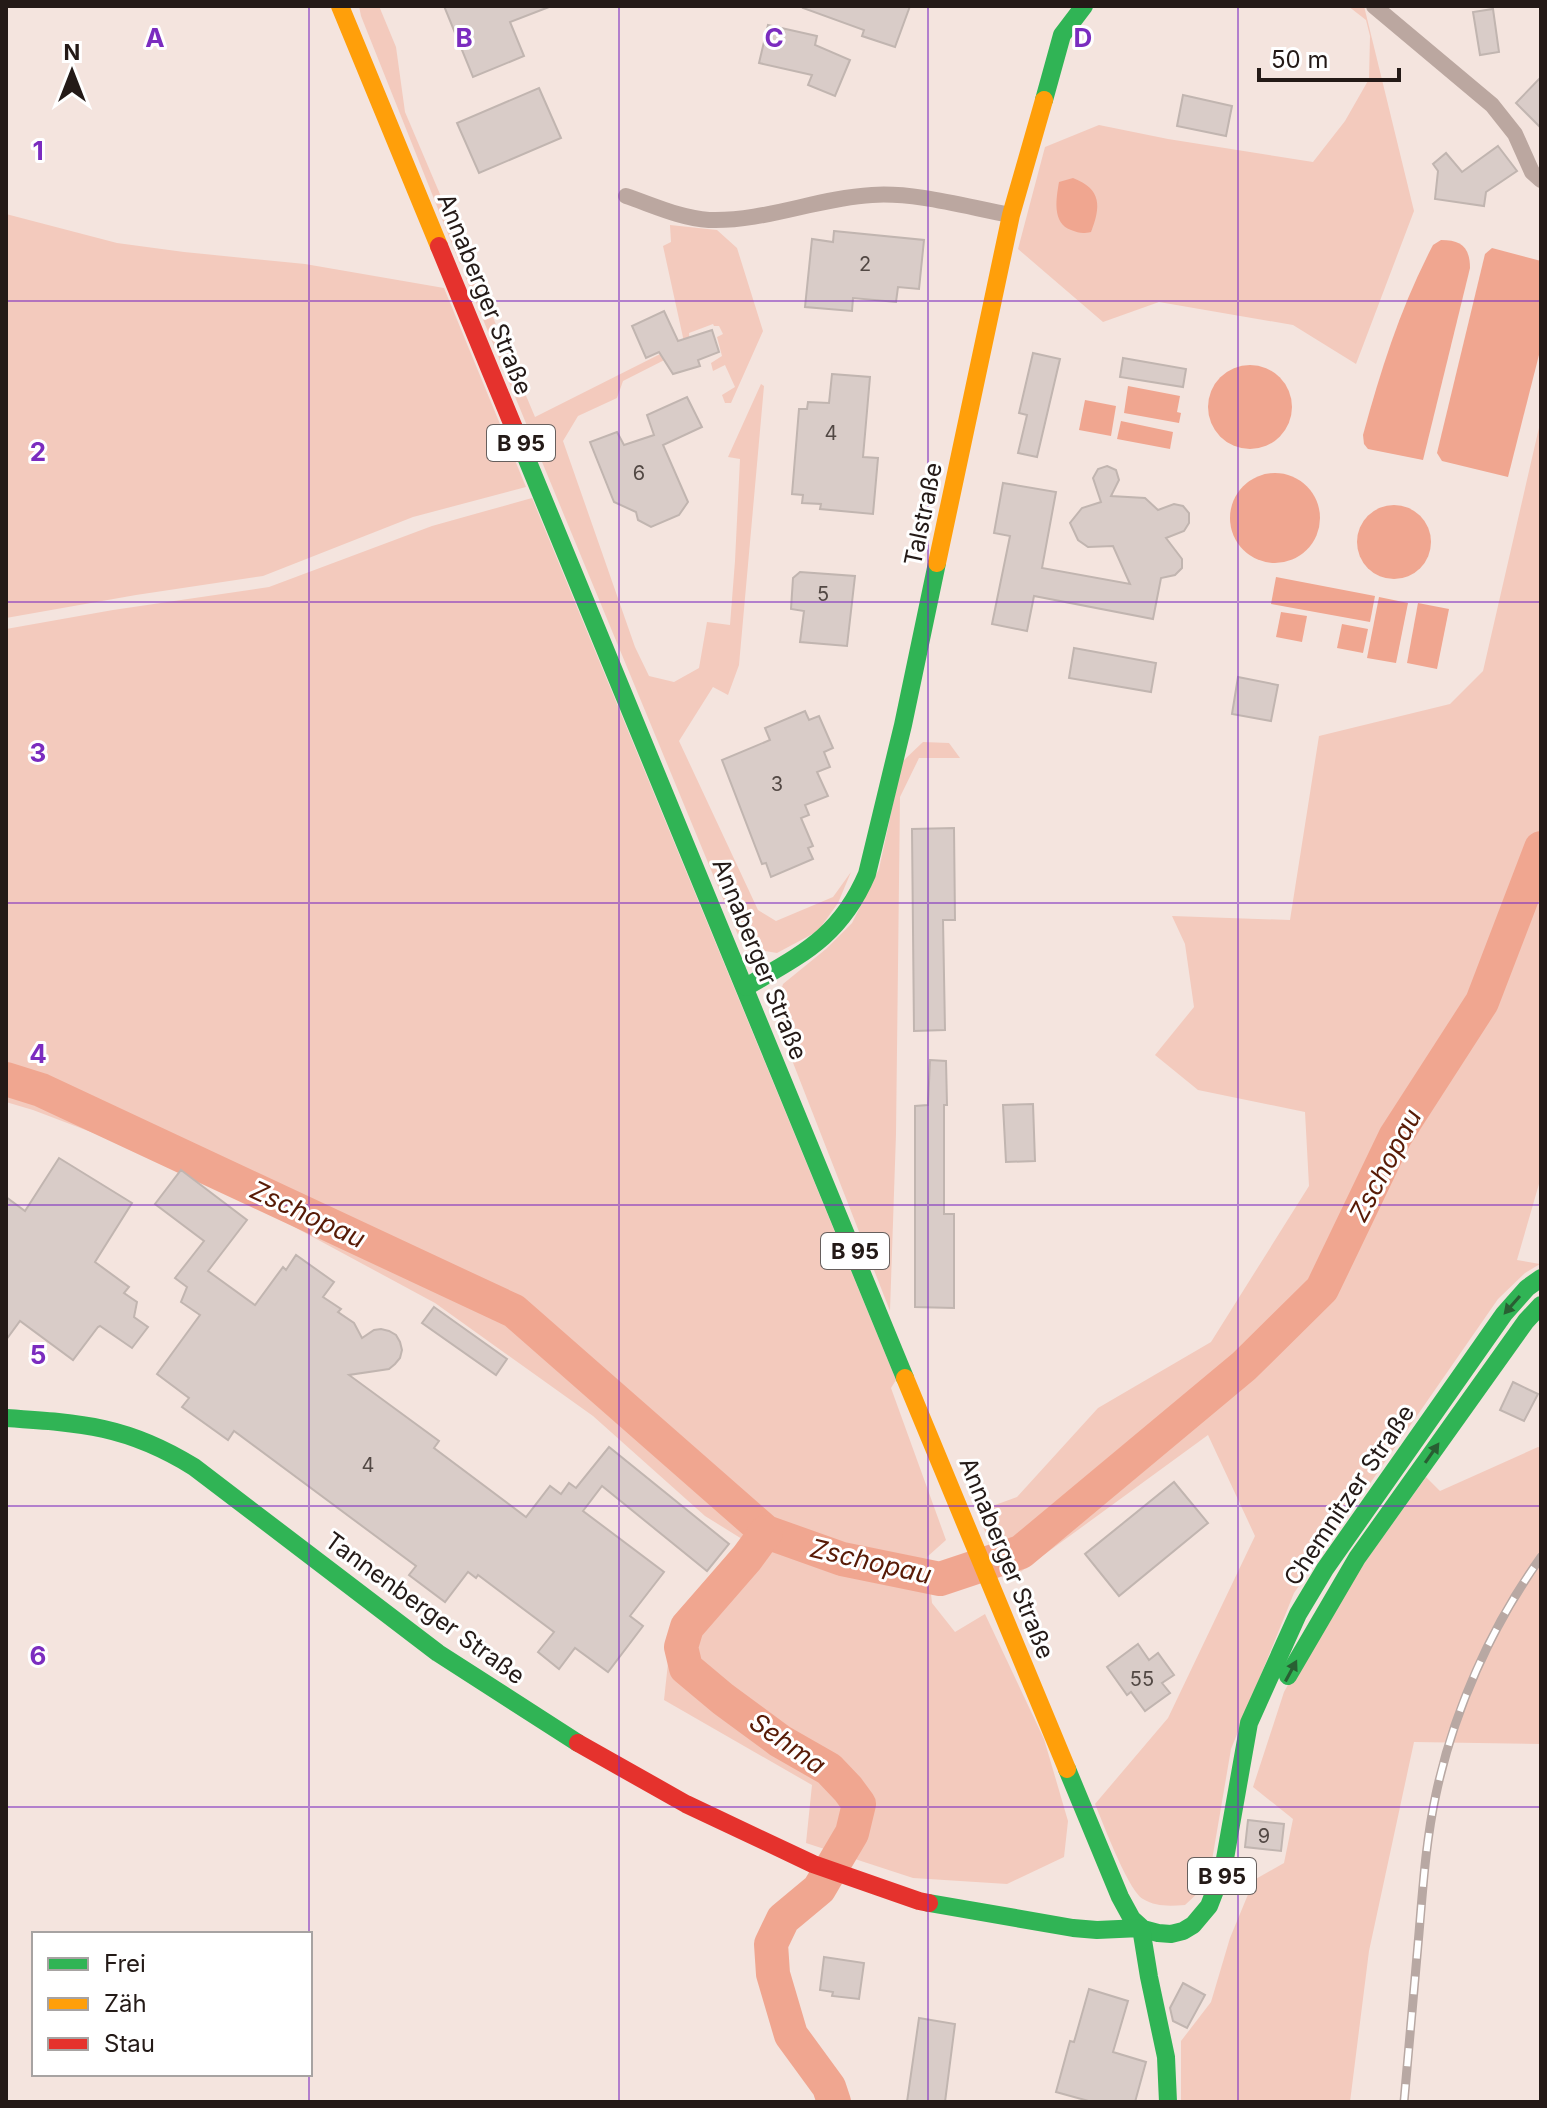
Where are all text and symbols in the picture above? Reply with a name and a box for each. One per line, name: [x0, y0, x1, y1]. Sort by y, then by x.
text: A: [145, 22, 165, 53]
text: B: [455, 22, 473, 53]
text: C: [764, 22, 784, 53]
text: D: [1074, 22, 1092, 53]
north arrow: [32, 32, 112, 112]
scale bar: [1259, 32, 1399, 82]
text: N: [64, 39, 80, 65]
text: 50 m: [1271, 45, 1329, 74]
text: 1: [32, 135, 44, 166]
street label: Annaberger Straße: [431, 189, 539, 399]
house number: 2: [859, 252, 871, 276]
house number: 4: [825, 421, 837, 445]
road number: B 95: [487, 425, 555, 461]
text: 2: [30, 436, 46, 467]
street label: Talstraße: [898, 460, 948, 568]
house number: 6: [633, 461, 645, 485]
house number: 5: [817, 582, 829, 606]
text: 3: [30, 737, 46, 768]
house number: 3: [771, 772, 783, 796]
street label: Annaberger Straße: [706, 854, 814, 1064]
text: 4: [29, 1038, 47, 1069]
water label: Zschopau: [1342, 1103, 1428, 1227]
water label: Zschopau: [246, 1174, 370, 1254]
road number: B 95: [821, 1233, 889, 1269]
one-way arrow: [1504, 1295, 1522, 1314]
text: 5: [30, 1339, 46, 1370]
street label: Chemnitzer Straße: [1278, 1399, 1420, 1591]
one-way arrow: [1423, 1442, 1439, 1463]
house number: 4: [362, 1453, 374, 1477]
street label: Annaberger Straße: [953, 1453, 1061, 1663]
street label: Tannenberger Straße: [319, 1526, 531, 1690]
water label: Zschopau: [807, 1532, 935, 1590]
text: 6: [30, 1640, 46, 1671]
one-way arrow: [1284, 1659, 1297, 1682]
house number: 55: [1130, 1667, 1154, 1691]
water label: Sehma: [744, 1706, 832, 1780]
house number: 9: [1258, 1824, 1270, 1848]
road number: B 95: [1188, 1858, 1256, 1894]
legend: [32, 1932, 312, 2076]
text: Frei: [104, 1949, 146, 1978]
text: Zäh: [104, 1989, 147, 2018]
text: Stau: [104, 2029, 155, 2058]

